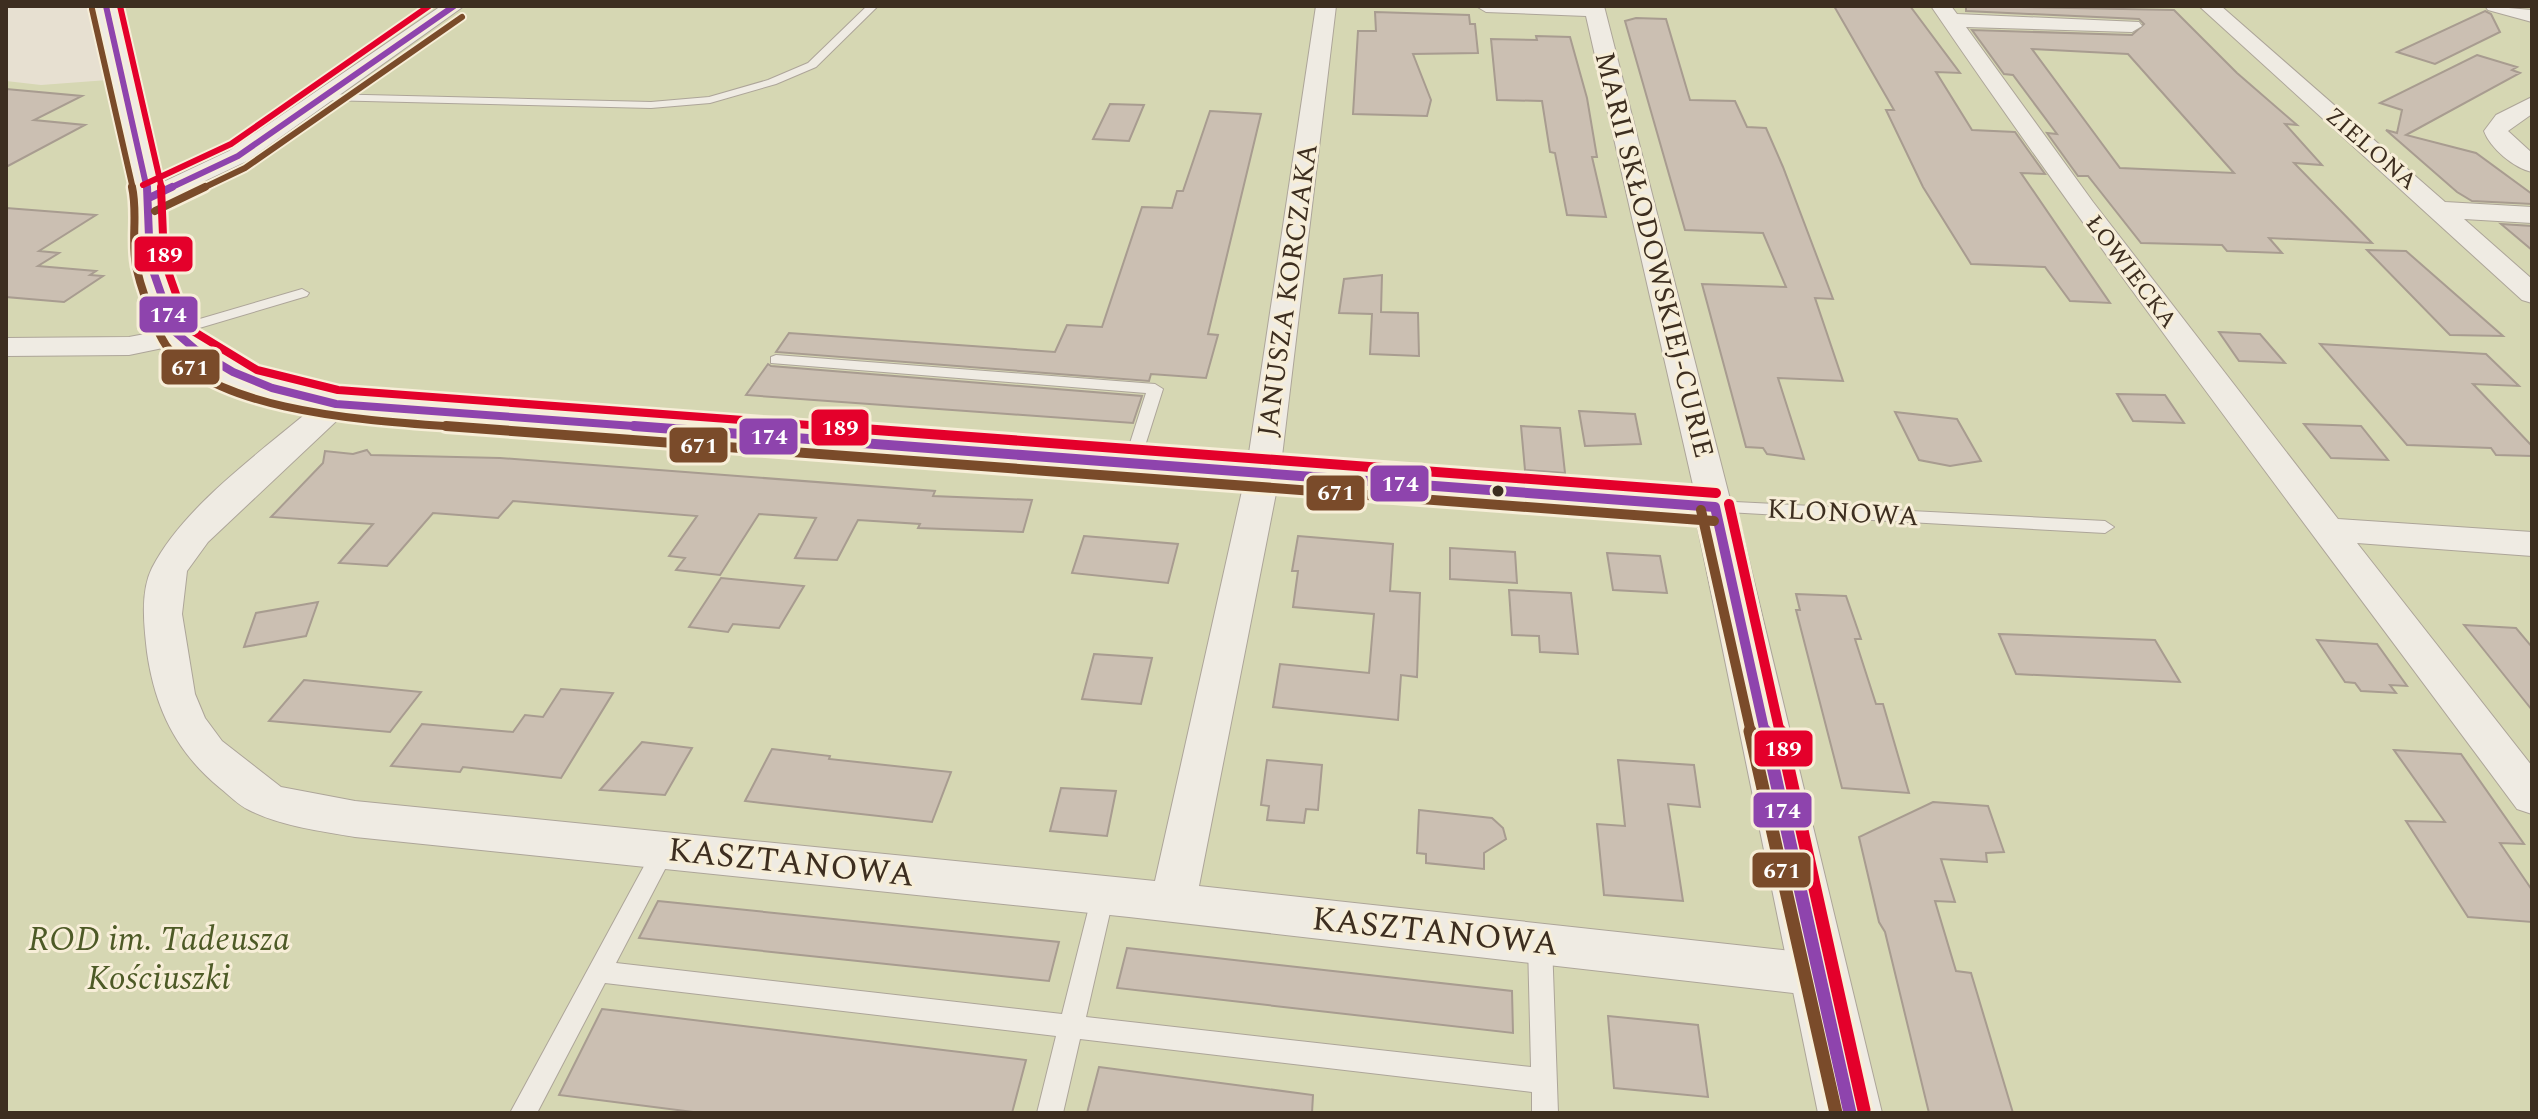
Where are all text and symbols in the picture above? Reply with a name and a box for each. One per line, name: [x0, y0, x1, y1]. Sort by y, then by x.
street label: MARII SKŁODOWSKIEJ-CURIE: [1583, 47, 1725, 463]
street label: ZIELONA: [2317, 99, 2425, 199]
street label: JANUSZA KORCZAKA: [1246, 141, 1330, 439]
street label: ŁOWIECKA: [2076, 207, 2186, 337]
line badge: 189: [133, 235, 194, 273]
text: 189: [145, 239, 183, 272]
line badge: 174: [138, 295, 199, 334]
text: 174: [149, 299, 187, 332]
line badge: 671: [160, 348, 221, 386]
text: 671: [171, 352, 209, 385]
line badge: 189: [810, 408, 870, 447]
text: 189: [821, 412, 859, 445]
line badge: 174: [738, 417, 799, 456]
text: 174: [750, 421, 788, 454]
line badge: 671: [668, 426, 729, 464]
text: 671: [680, 430, 718, 463]
line badge: 174: [1369, 464, 1430, 503]
text: 174: [1381, 468, 1419, 501]
line badge: 671: [1305, 474, 1366, 512]
text: 671: [1317, 477, 1355, 510]
unlabelled marker: [1490, 483, 1506, 499]
street label: KLONOWA: [1766, 488, 1920, 538]
line badge: 189: [1753, 729, 1814, 768]
text: 189: [1764, 733, 1802, 766]
line badge: 174: [1752, 791, 1813, 829]
text: 174: [1763, 795, 1801, 828]
street label: KASZTANOWA: [665, 824, 917, 902]
line badge: 671: [1751, 851, 1812, 889]
text: 671: [1763, 855, 1801, 888]
street label: KASZTANOWA: [1309, 893, 1561, 971]
park label: ROD im. Tadeusza Kościuszki: [28, 914, 290, 1005]

